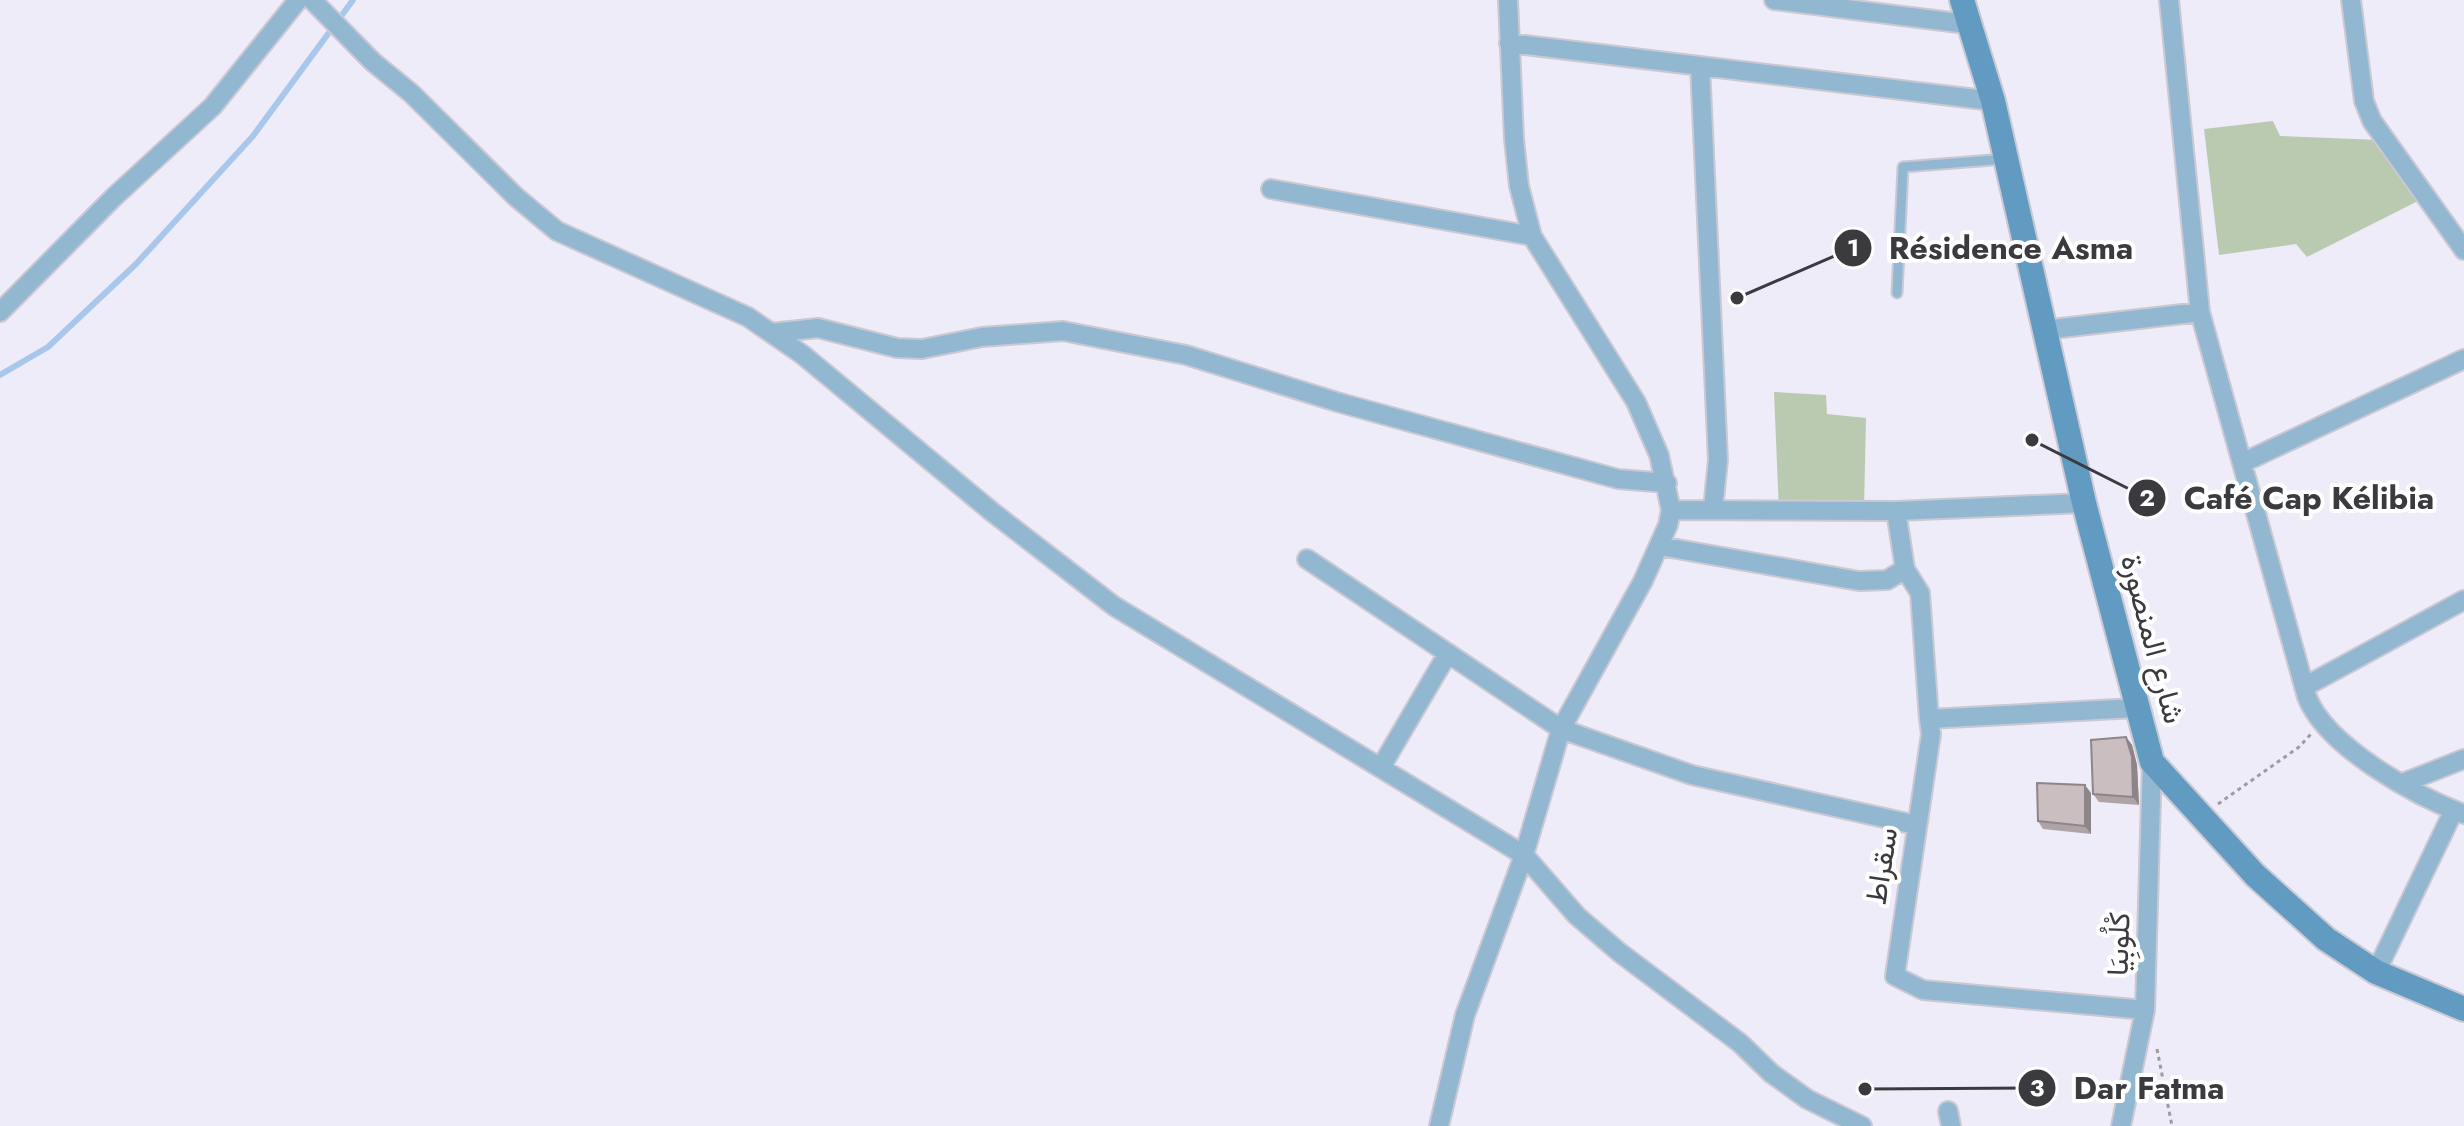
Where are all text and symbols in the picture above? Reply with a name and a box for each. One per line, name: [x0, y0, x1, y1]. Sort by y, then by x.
callout: Résidence Asma: [1833, 220, 2150, 276]
text: Résidence Asma: [1889, 225, 2133, 271]
text: 1: [1847, 230, 1859, 265]
callout: Café Cap Kélibia: [2127, 470, 2450, 526]
text: Café Cap Kélibia: [2184, 475, 2434, 521]
text: 2: [2139, 480, 2155, 515]
street label: شارع المنصورة: [2110, 550, 2196, 728]
street label: سقراط: [1854, 824, 1908, 908]
street label: كْلُوبِيَا: [2095, 911, 2143, 977]
callout: Dar Fatma: [2017, 1060, 2240, 1116]
text: Dar Fatma: [2073, 1065, 2225, 1111]
text: 3: [2030, 1070, 2045, 1105]

